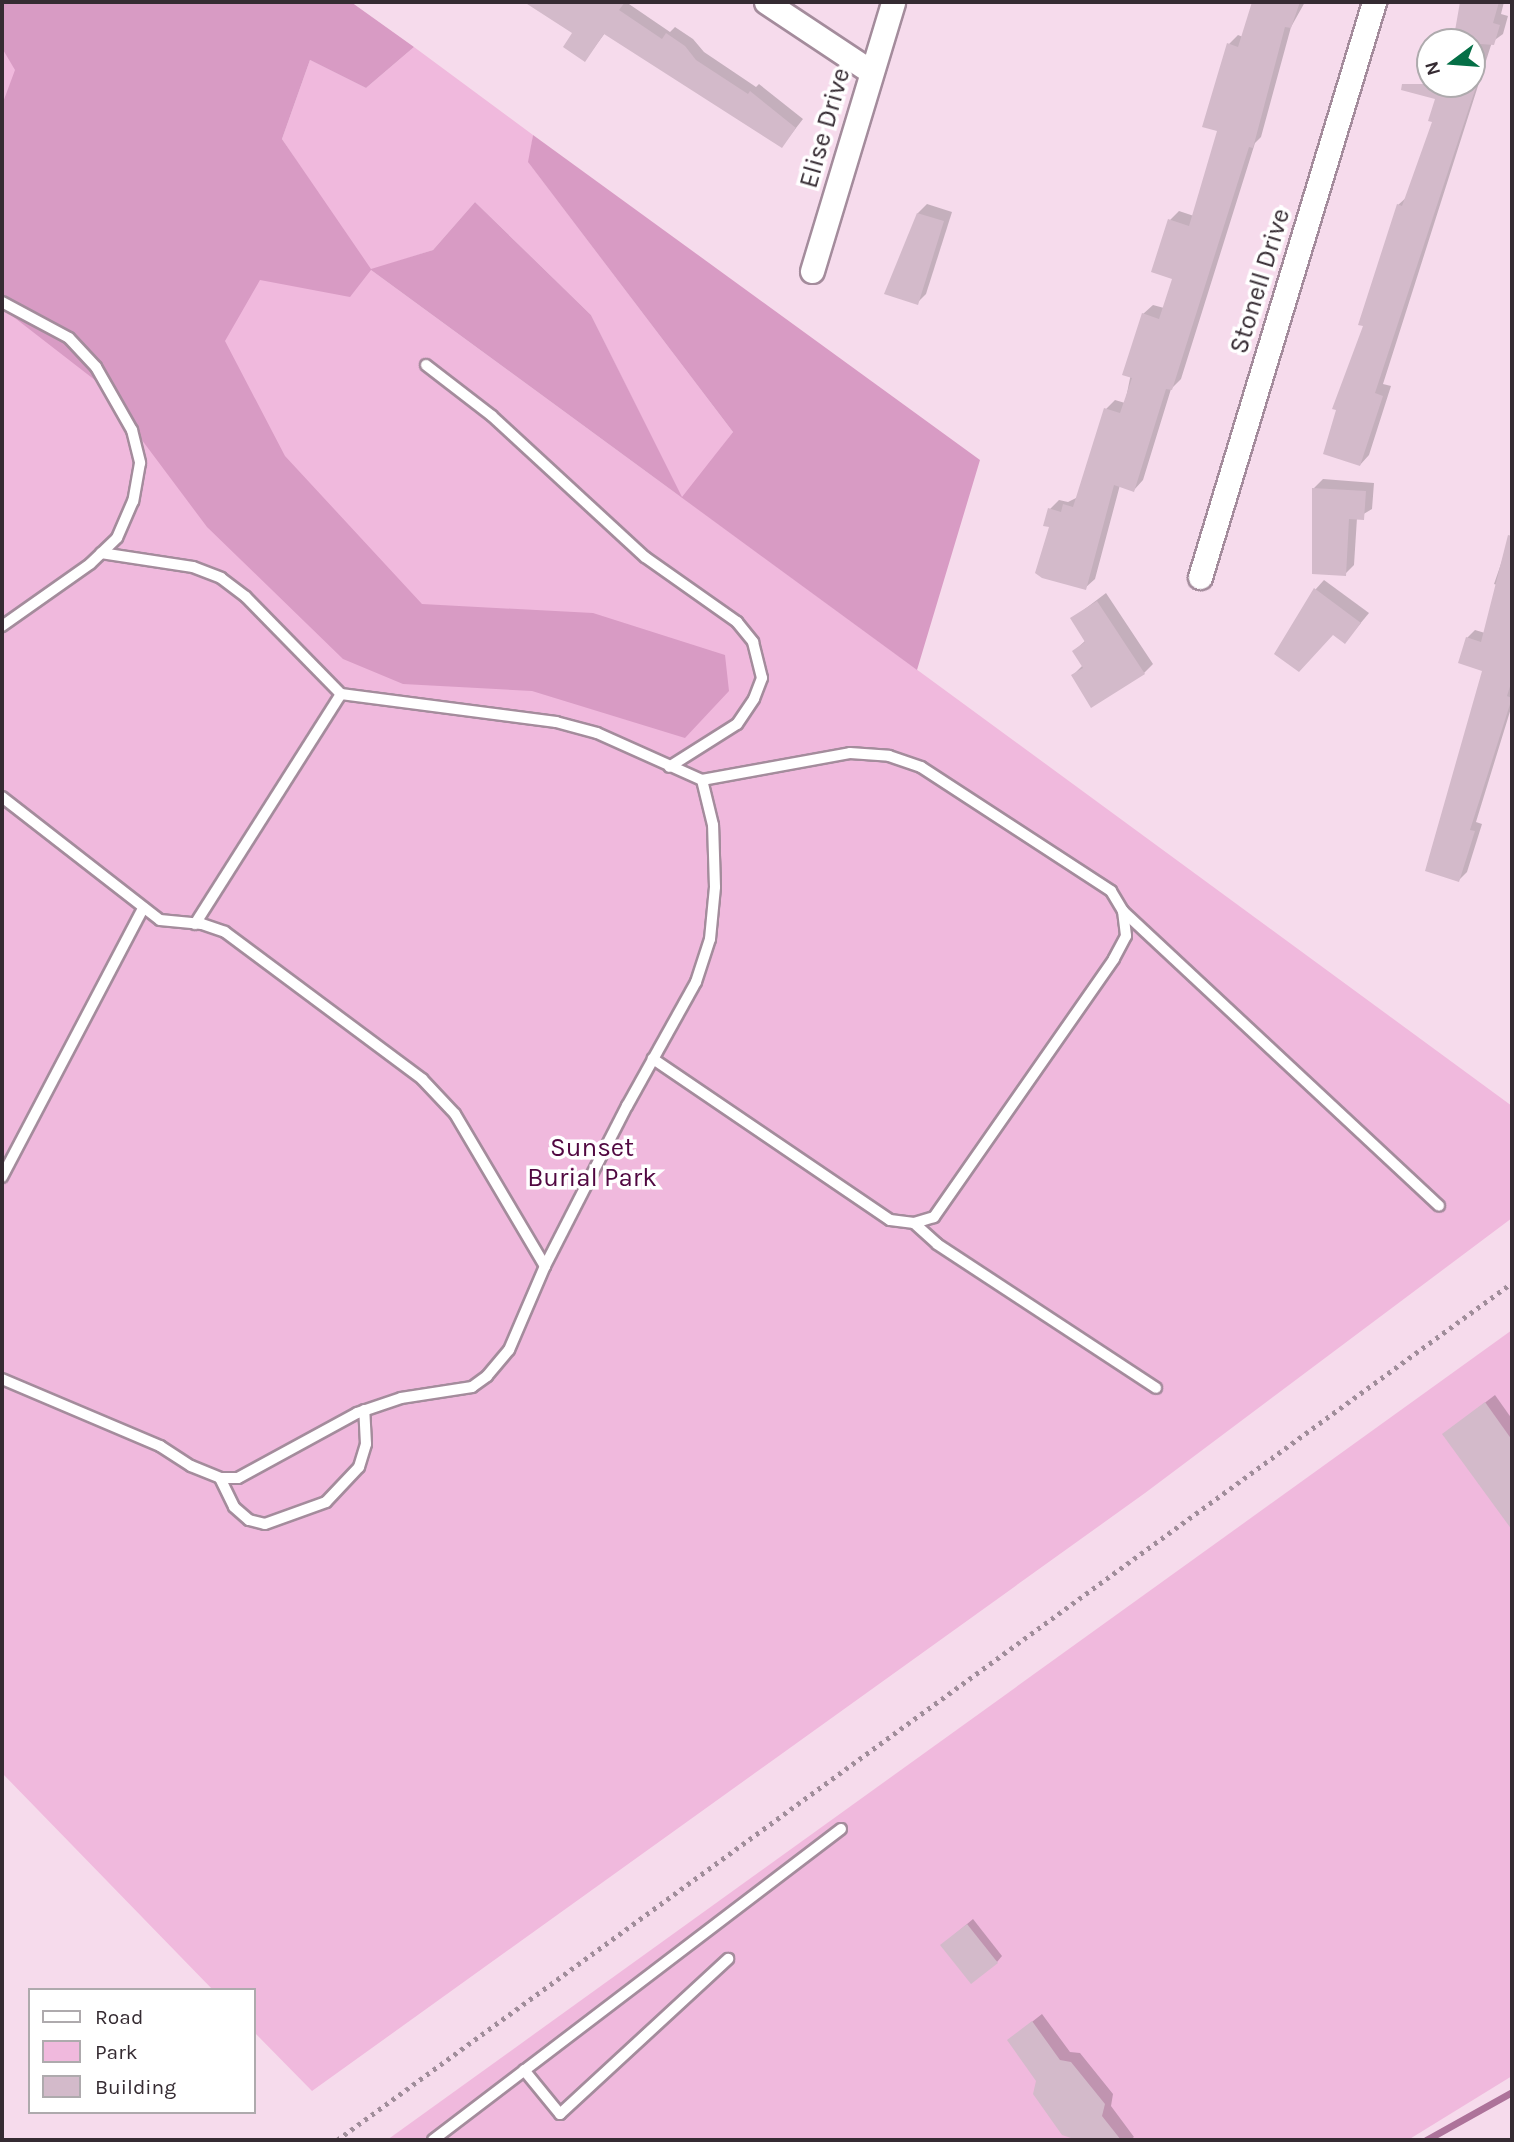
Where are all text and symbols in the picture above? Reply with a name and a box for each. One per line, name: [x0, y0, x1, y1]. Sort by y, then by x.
north arrow: [1416, 28, 1486, 98]
text: N: [1420, 59, 1445, 78]
street label: Elise Drive: [793, 64, 857, 192]
street label: Stonell Drive: [1223, 205, 1297, 357]
park label: Sunset Burial Park: [527, 1132, 657, 1194]
legend: [28, 1988, 256, 2114]
text: Road: [95, 2005, 143, 2029]
text: Park: [95, 2040, 138, 2064]
text: Building: [95, 2075, 176, 2099]

